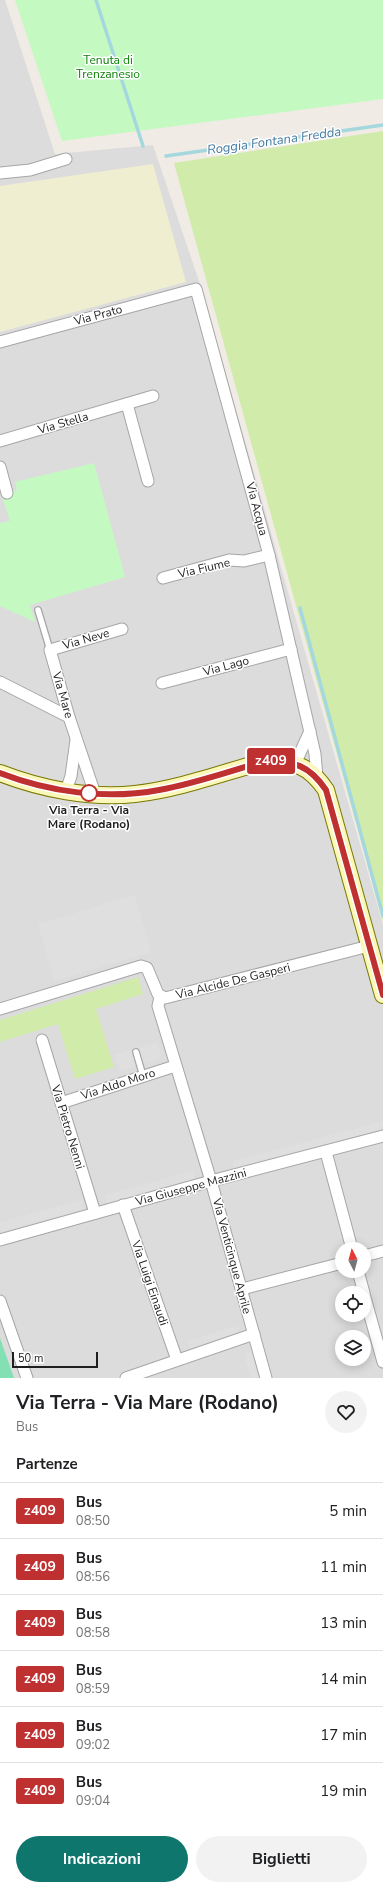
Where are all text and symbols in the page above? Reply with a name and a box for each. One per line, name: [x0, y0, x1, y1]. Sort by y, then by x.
park label: Tenuta di Trenzanesio: [76, 52, 140, 82]
water label: Roggia Fontana Fredda: [206, 123, 343, 159]
street label: Via Prato: [71, 301, 124, 329]
street label: Via Stella: [35, 408, 90, 438]
street label: Via Acqua: [242, 480, 272, 537]
street label: Via Fiume: [175, 554, 232, 582]
street label: Via Neve: [60, 625, 111, 654]
street label: Via Lago: [200, 652, 251, 680]
street label: Via Mare: [48, 669, 77, 720]
line badge: z409: [243, 748, 299, 774]
text: z409: [255, 751, 287, 770]
marker: Via Terra - Via Mare (Rodano): [80, 784, 98, 802]
place label: Via Terra - Via Mare (Rodano): [48, 802, 130, 832]
street label: Via Alcide De Gasperi: [173, 959, 292, 1003]
street label: Via Aldo Moro: [78, 1064, 158, 1104]
street label: Via Pietro Nenni: [47, 1082, 88, 1171]
street label: Via Giuseppe Mazzini: [133, 1164, 248, 1210]
street label: Via Venticinque Aprile: [209, 1195, 255, 1316]
street label: Via Luigi Einaudi: [128, 1237, 172, 1328]
north arrow: [335, 1242, 371, 1278]
map controls: [335, 1242, 371, 1366]
button: locate: [335, 1286, 371, 1322]
button: layers: [335, 1330, 371, 1366]
scale bar: [12, 1350, 98, 1369]
text: 50 m: [18, 1351, 43, 1366]
text: Via Terra - Via Mare (Rodano): [16, 1390, 279, 1416]
button: heart: [325, 1391, 367, 1433]
text: Bus: [16, 1418, 38, 1436]
text: Partenze: [16, 1454, 78, 1474]
text: Bus: [76, 1492, 102, 1512]
text: z409: [24, 1501, 56, 1520]
text: 5 min: [329, 1501, 367, 1521]
text: 08:50: [76, 1512, 110, 1530]
text: Bus: [76, 1548, 102, 1568]
text: z409: [24, 1557, 56, 1576]
text: 11 min: [320, 1557, 367, 1577]
text: 08:56: [76, 1568, 110, 1586]
text: Bus: [76, 1604, 102, 1624]
text: z409: [24, 1613, 56, 1632]
text: 13 min: [320, 1613, 367, 1633]
text: 08:58: [76, 1624, 110, 1642]
text: Bus: [76, 1660, 102, 1680]
text: z409: [24, 1669, 56, 1688]
text: 14 min: [320, 1669, 367, 1689]
text: 08:59: [76, 1680, 110, 1698]
text: Bus: [76, 1716, 102, 1736]
text: z409: [24, 1725, 56, 1744]
text: 17 min: [320, 1725, 367, 1745]
text: 09:02: [76, 1736, 110, 1754]
text: Bus: [76, 1772, 102, 1792]
text: z409: [24, 1781, 56, 1800]
text: 19 min: [320, 1781, 367, 1801]
text: 09:04: [76, 1792, 110, 1810]
button: Indicazioni: [16, 1836, 188, 1882]
button: Biglietti: [196, 1836, 367, 1882]

